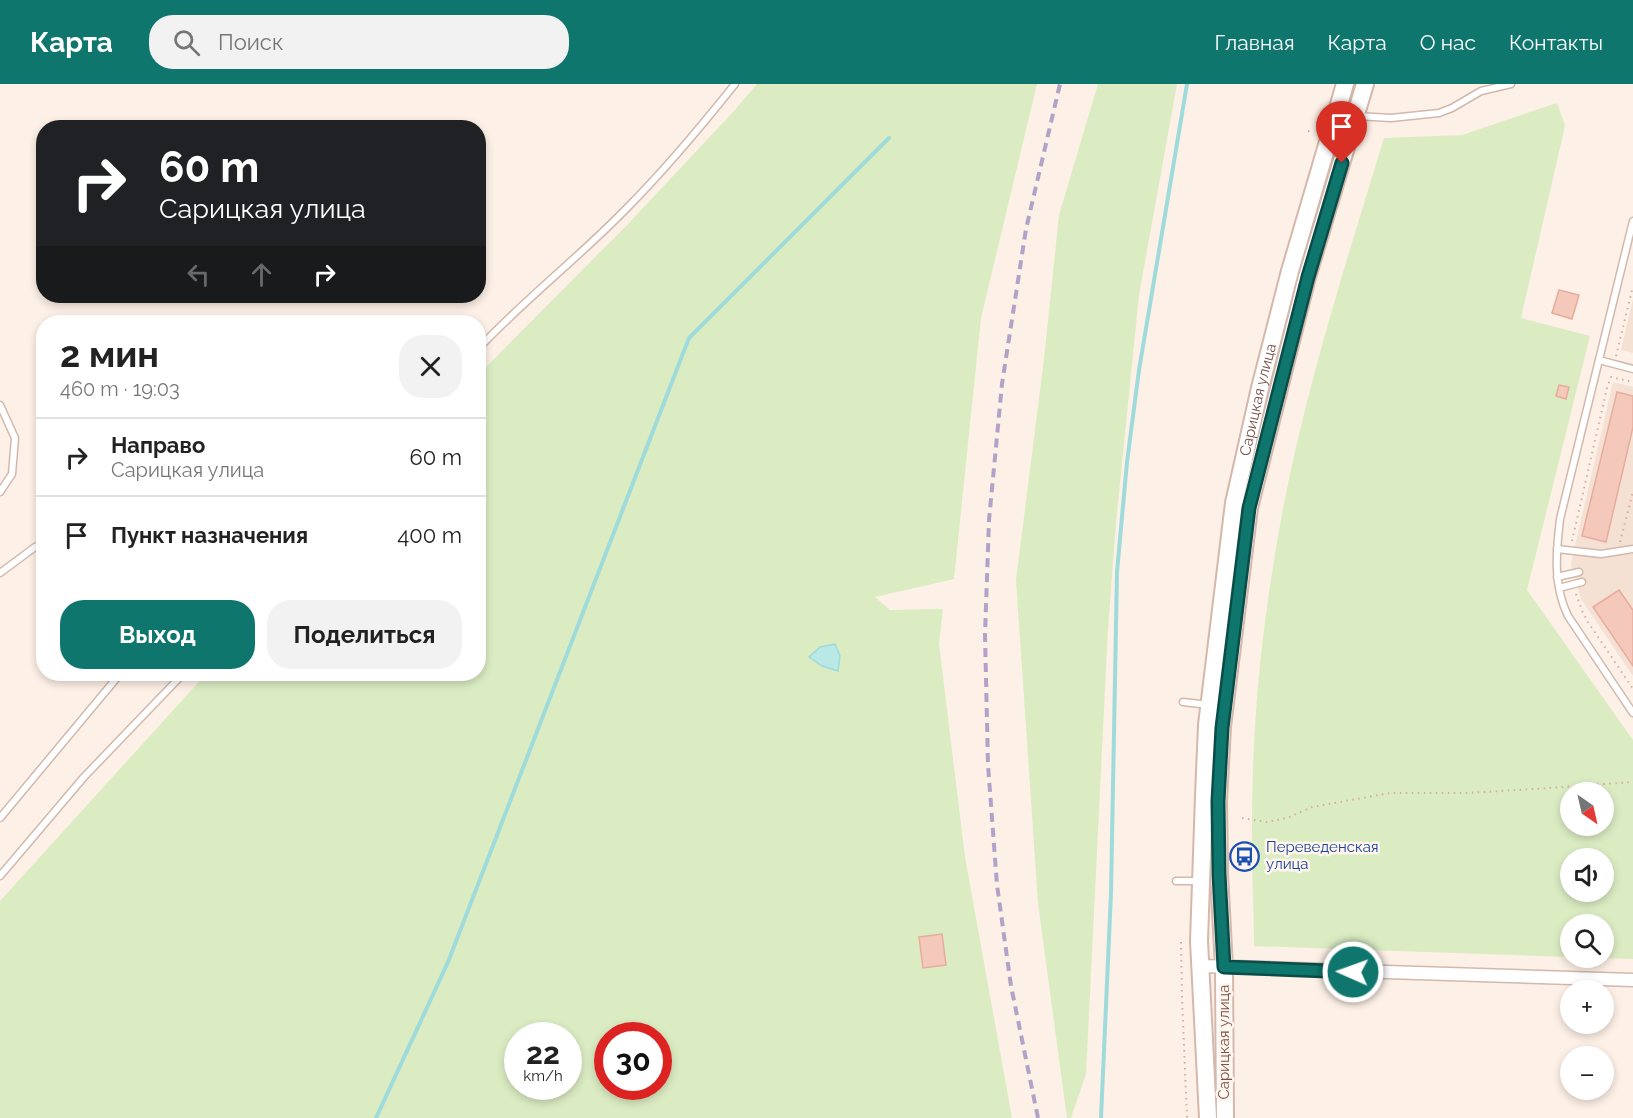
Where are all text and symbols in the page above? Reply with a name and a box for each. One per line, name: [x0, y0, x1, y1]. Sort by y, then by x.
search box: [149, 15, 569, 69]
text: Карта: [30, 26, 113, 59]
icon: search: [170, 26, 203, 59]
text: Поиск: [218, 29, 283, 55]
text: Главная: [1215, 30, 1295, 55]
text: Карта: [1328, 30, 1387, 55]
text: О нас: [1420, 30, 1476, 55]
text: Контакты: [1509, 30, 1603, 55]
pin: [1316, 101, 1367, 163]
icon: arrive: [1325, 110, 1358, 143]
text: 60 m: [159, 143, 259, 192]
icon: right: [60, 144, 138, 222]
text: Сарицкая улица: [159, 193, 366, 224]
icon: left: [182, 258, 215, 291]
icon: ahead: [245, 258, 278, 291]
icon: right: [308, 258, 341, 291]
text: 2 мин: [60, 333, 159, 375]
button: close: [399, 335, 462, 398]
street label: Сарицкая улица: [1236, 342, 1280, 458]
text: 460 m · 19:03: [60, 377, 180, 401]
text: Направо: [111, 432, 205, 458]
icon: right: [60, 441, 93, 474]
text: 60 m: [409, 444, 462, 470]
text: Сарицкая улица: [111, 458, 264, 482]
icon: arrive: [60, 519, 93, 552]
text: Пункт назначения: [111, 522, 308, 548]
text: 400 m: [397, 522, 462, 548]
button: Выход: [60, 600, 255, 669]
button: Поделиться: [267, 600, 462, 669]
north arrow: [1560, 782, 1614, 836]
map controls: [1560, 782, 1614, 1100]
place label: Переведенская улица: [1266, 838, 1379, 873]
bus stop icon: Переведенская улица: [1229, 840, 1261, 872]
button: sound: [1560, 848, 1614, 902]
button: search: [1560, 914, 1614, 968]
position arrow: [1321, 940, 1385, 1004]
button: +: [1560, 980, 1614, 1034]
street label: Сарицкая улица: [1215, 985, 1233, 1099]
speed limit sign: 30: [594, 1022, 672, 1100]
text: 22: [526, 1036, 560, 1071]
button: −: [1560, 1046, 1614, 1100]
text: km/h: [523, 1067, 563, 1085]

